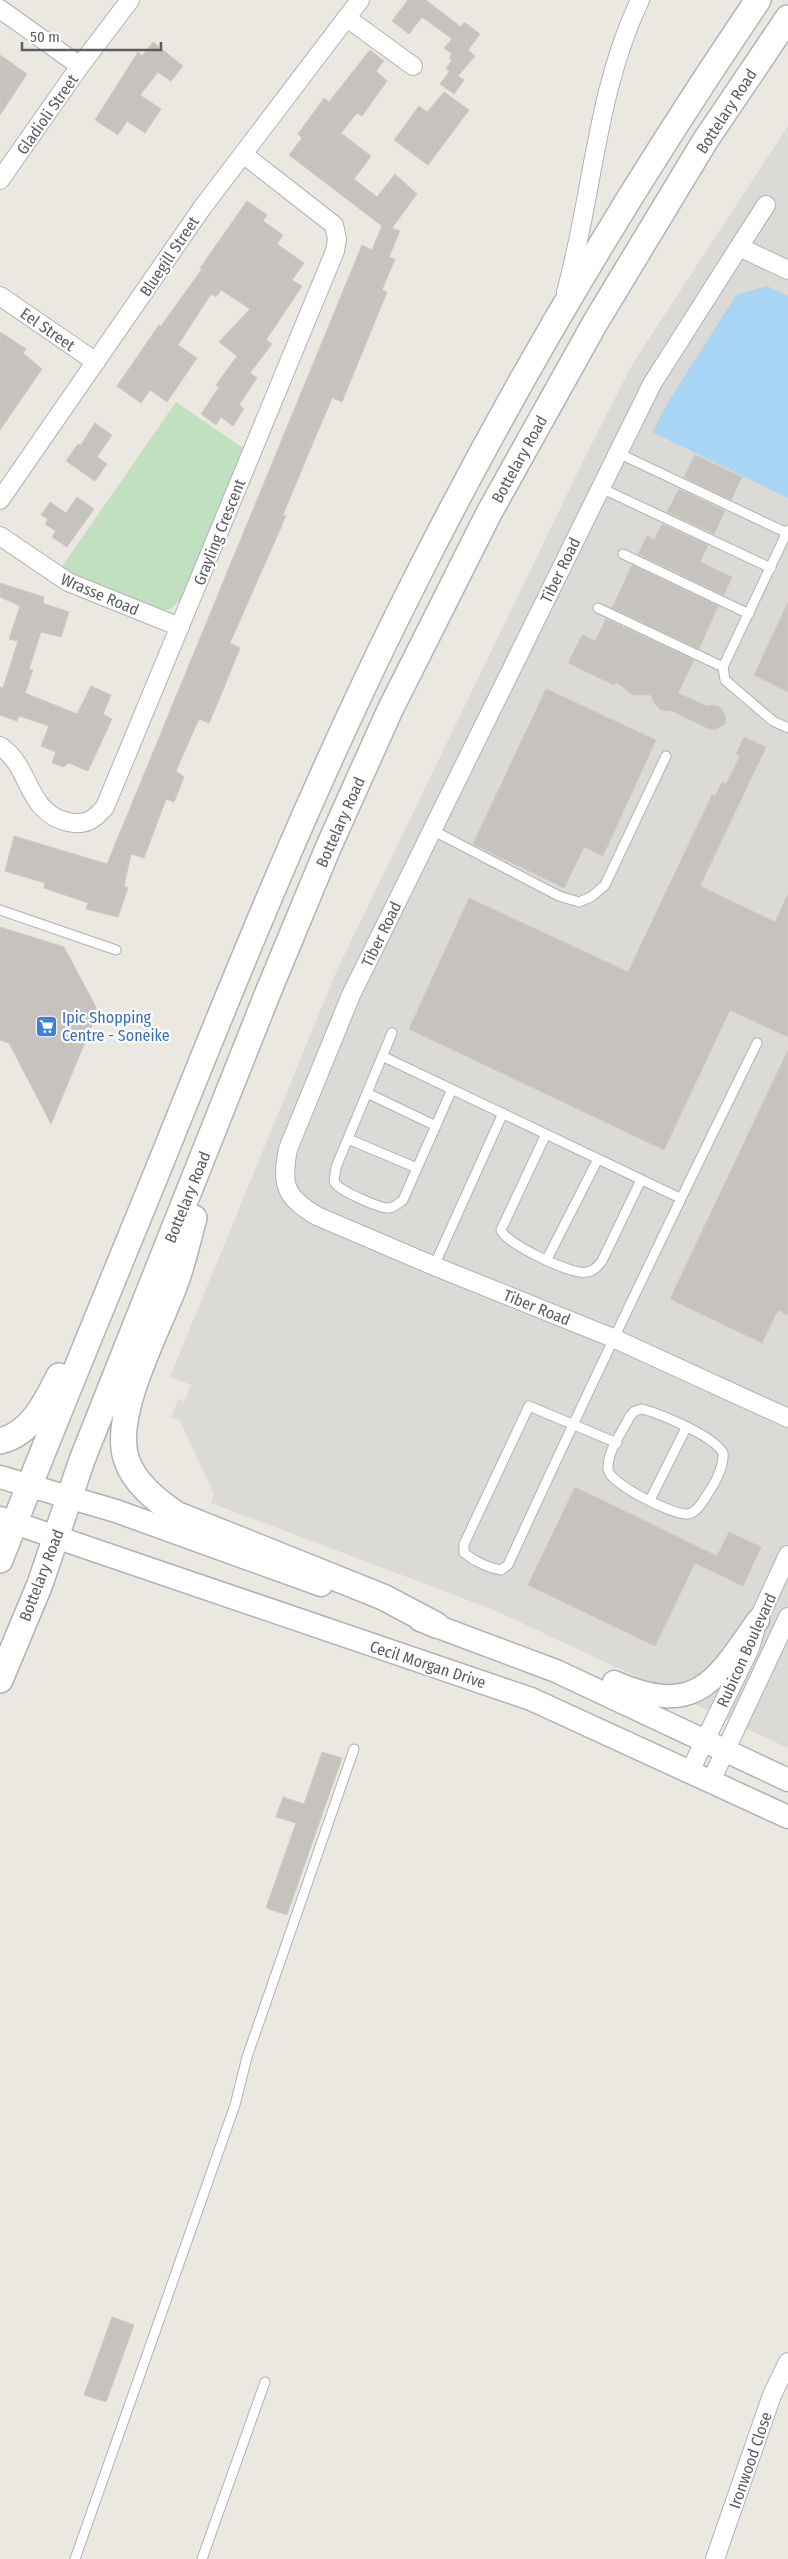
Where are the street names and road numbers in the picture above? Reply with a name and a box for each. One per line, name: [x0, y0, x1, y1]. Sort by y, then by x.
street label: Bottelary Road: [692, 65, 761, 157]
street label: Gladioli Street: [13, 70, 82, 158]
street label: Bluegill Street: [136, 212, 204, 300]
street label: Eel Street: [17, 304, 79, 356]
street label: Bottelary Road: [488, 412, 551, 506]
street label: Grayling Crescent: [190, 476, 250, 588]
street label: Tiber Road: [536, 534, 584, 606]
street label: Wrasse Road: [58, 569, 142, 619]
street label: Bottelary Road: [312, 774, 369, 870]
street label: Tiber Road: [357, 898, 405, 970]
street label: Bottelary Road: [160, 1149, 214, 1246]
street label: Tiber Road: [501, 1285, 573, 1329]
street label: Bottelary Road: [15, 1527, 68, 1624]
street label: Rubicon Boulevard: [713, 1590, 780, 1710]
street label: Cecil Morgan Drive: [367, 1637, 488, 1692]
street label: Ironwood Close: [725, 2409, 776, 2511]

